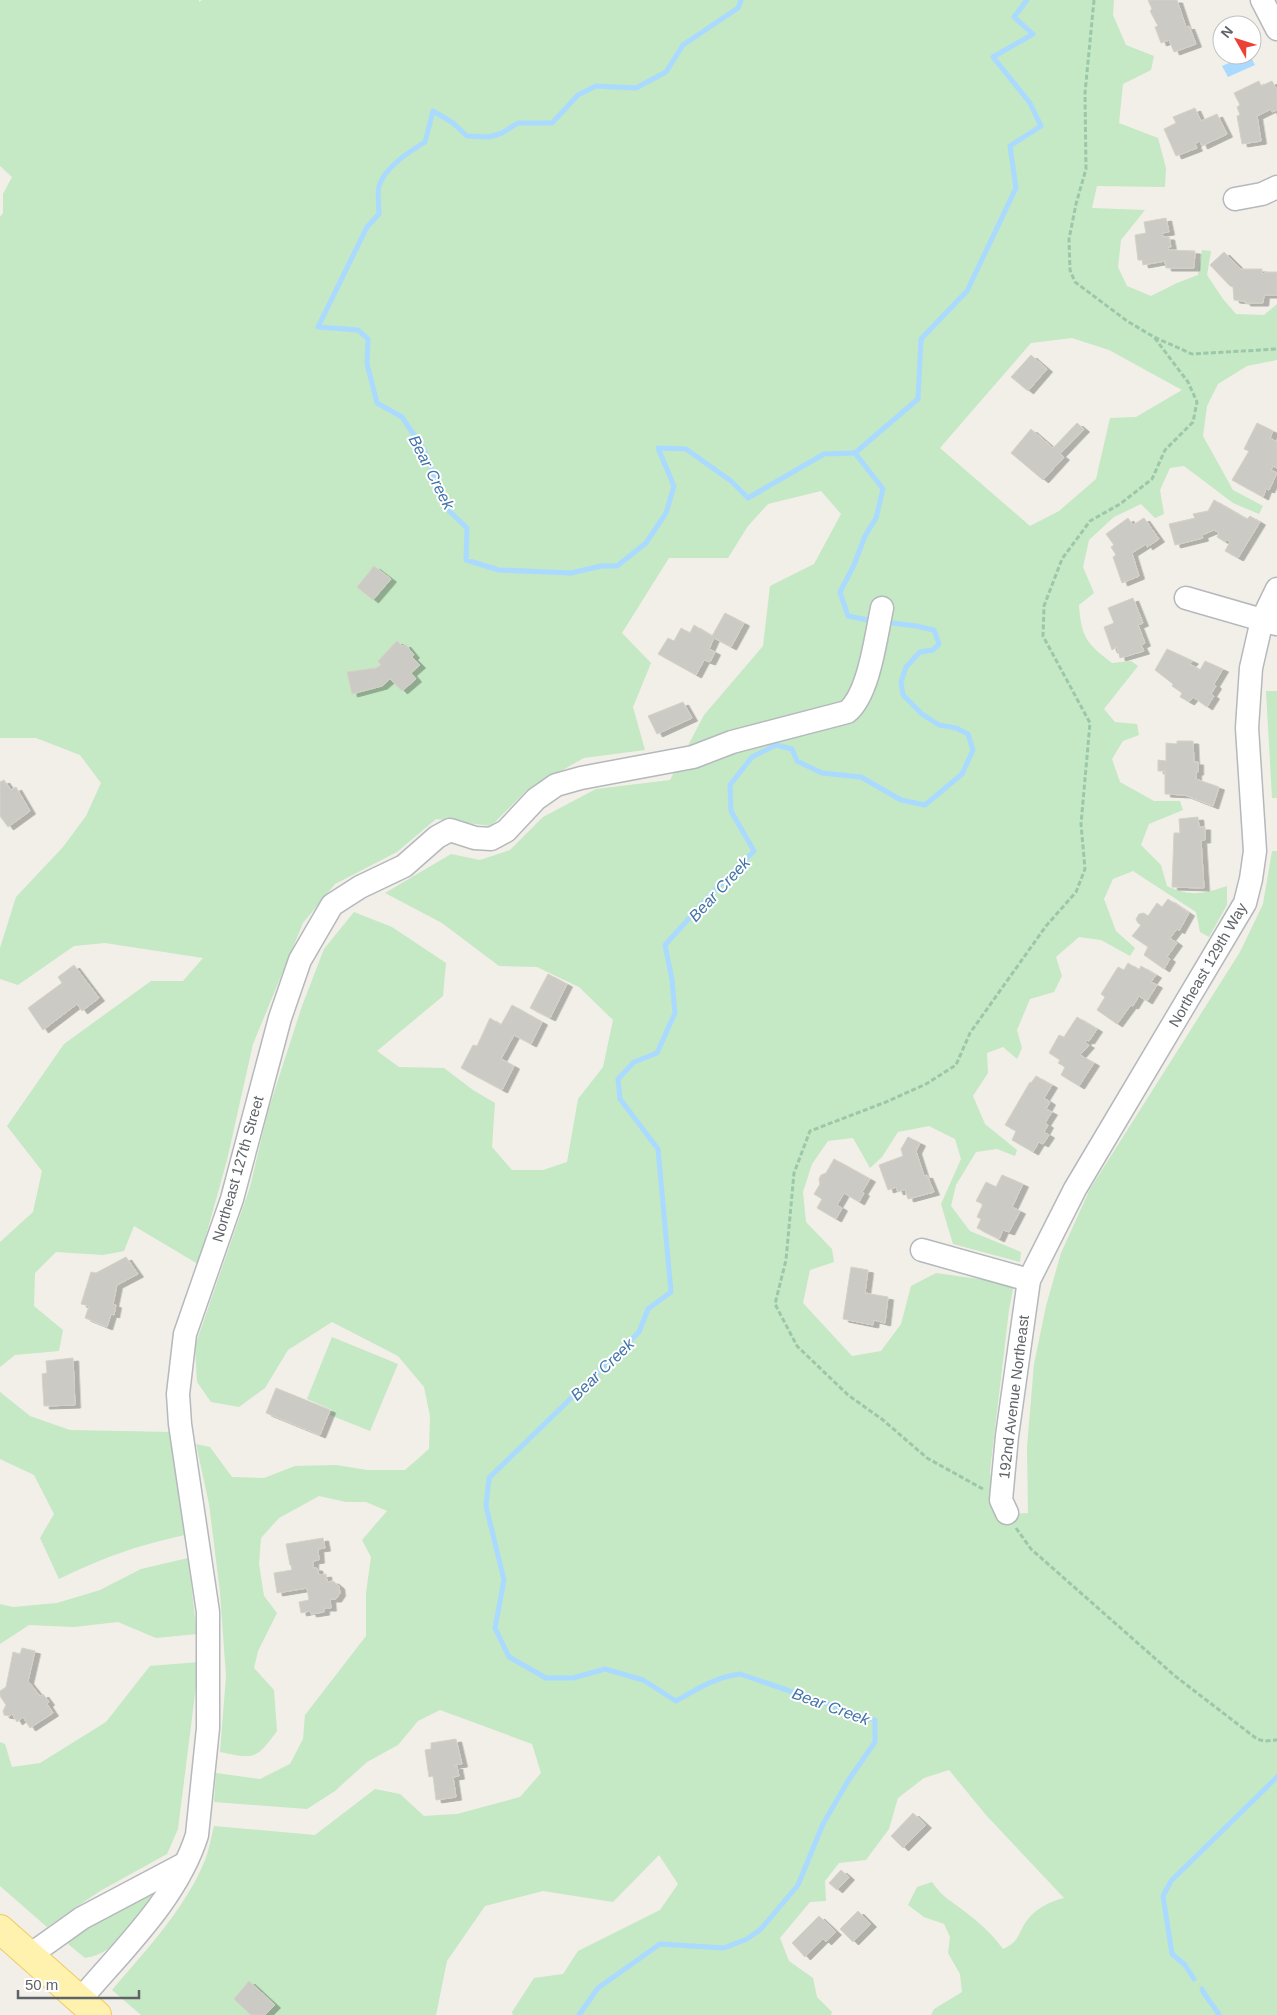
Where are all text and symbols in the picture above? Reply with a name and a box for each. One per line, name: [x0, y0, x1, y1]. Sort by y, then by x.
north arrow: [1212, 15, 1262, 65]
text: N: [1217, 23, 1236, 41]
water label: Bear Creek: [406, 432, 458, 513]
water label: Bear Creek: [686, 853, 754, 925]
street label: Northeast 129th Way: [1165, 899, 1250, 1030]
street label: Northeast 127th Street: [209, 1093, 267, 1244]
street label: 192nd Avenue Northeast: [995, 1313, 1032, 1480]
water label: Bear Creek: [567, 1334, 638, 1404]
water label: Bear Creek: [790, 1685, 873, 1729]
scale bar: [18, 1968, 139, 2000]
text: 50 m: [25, 1976, 58, 1993]

